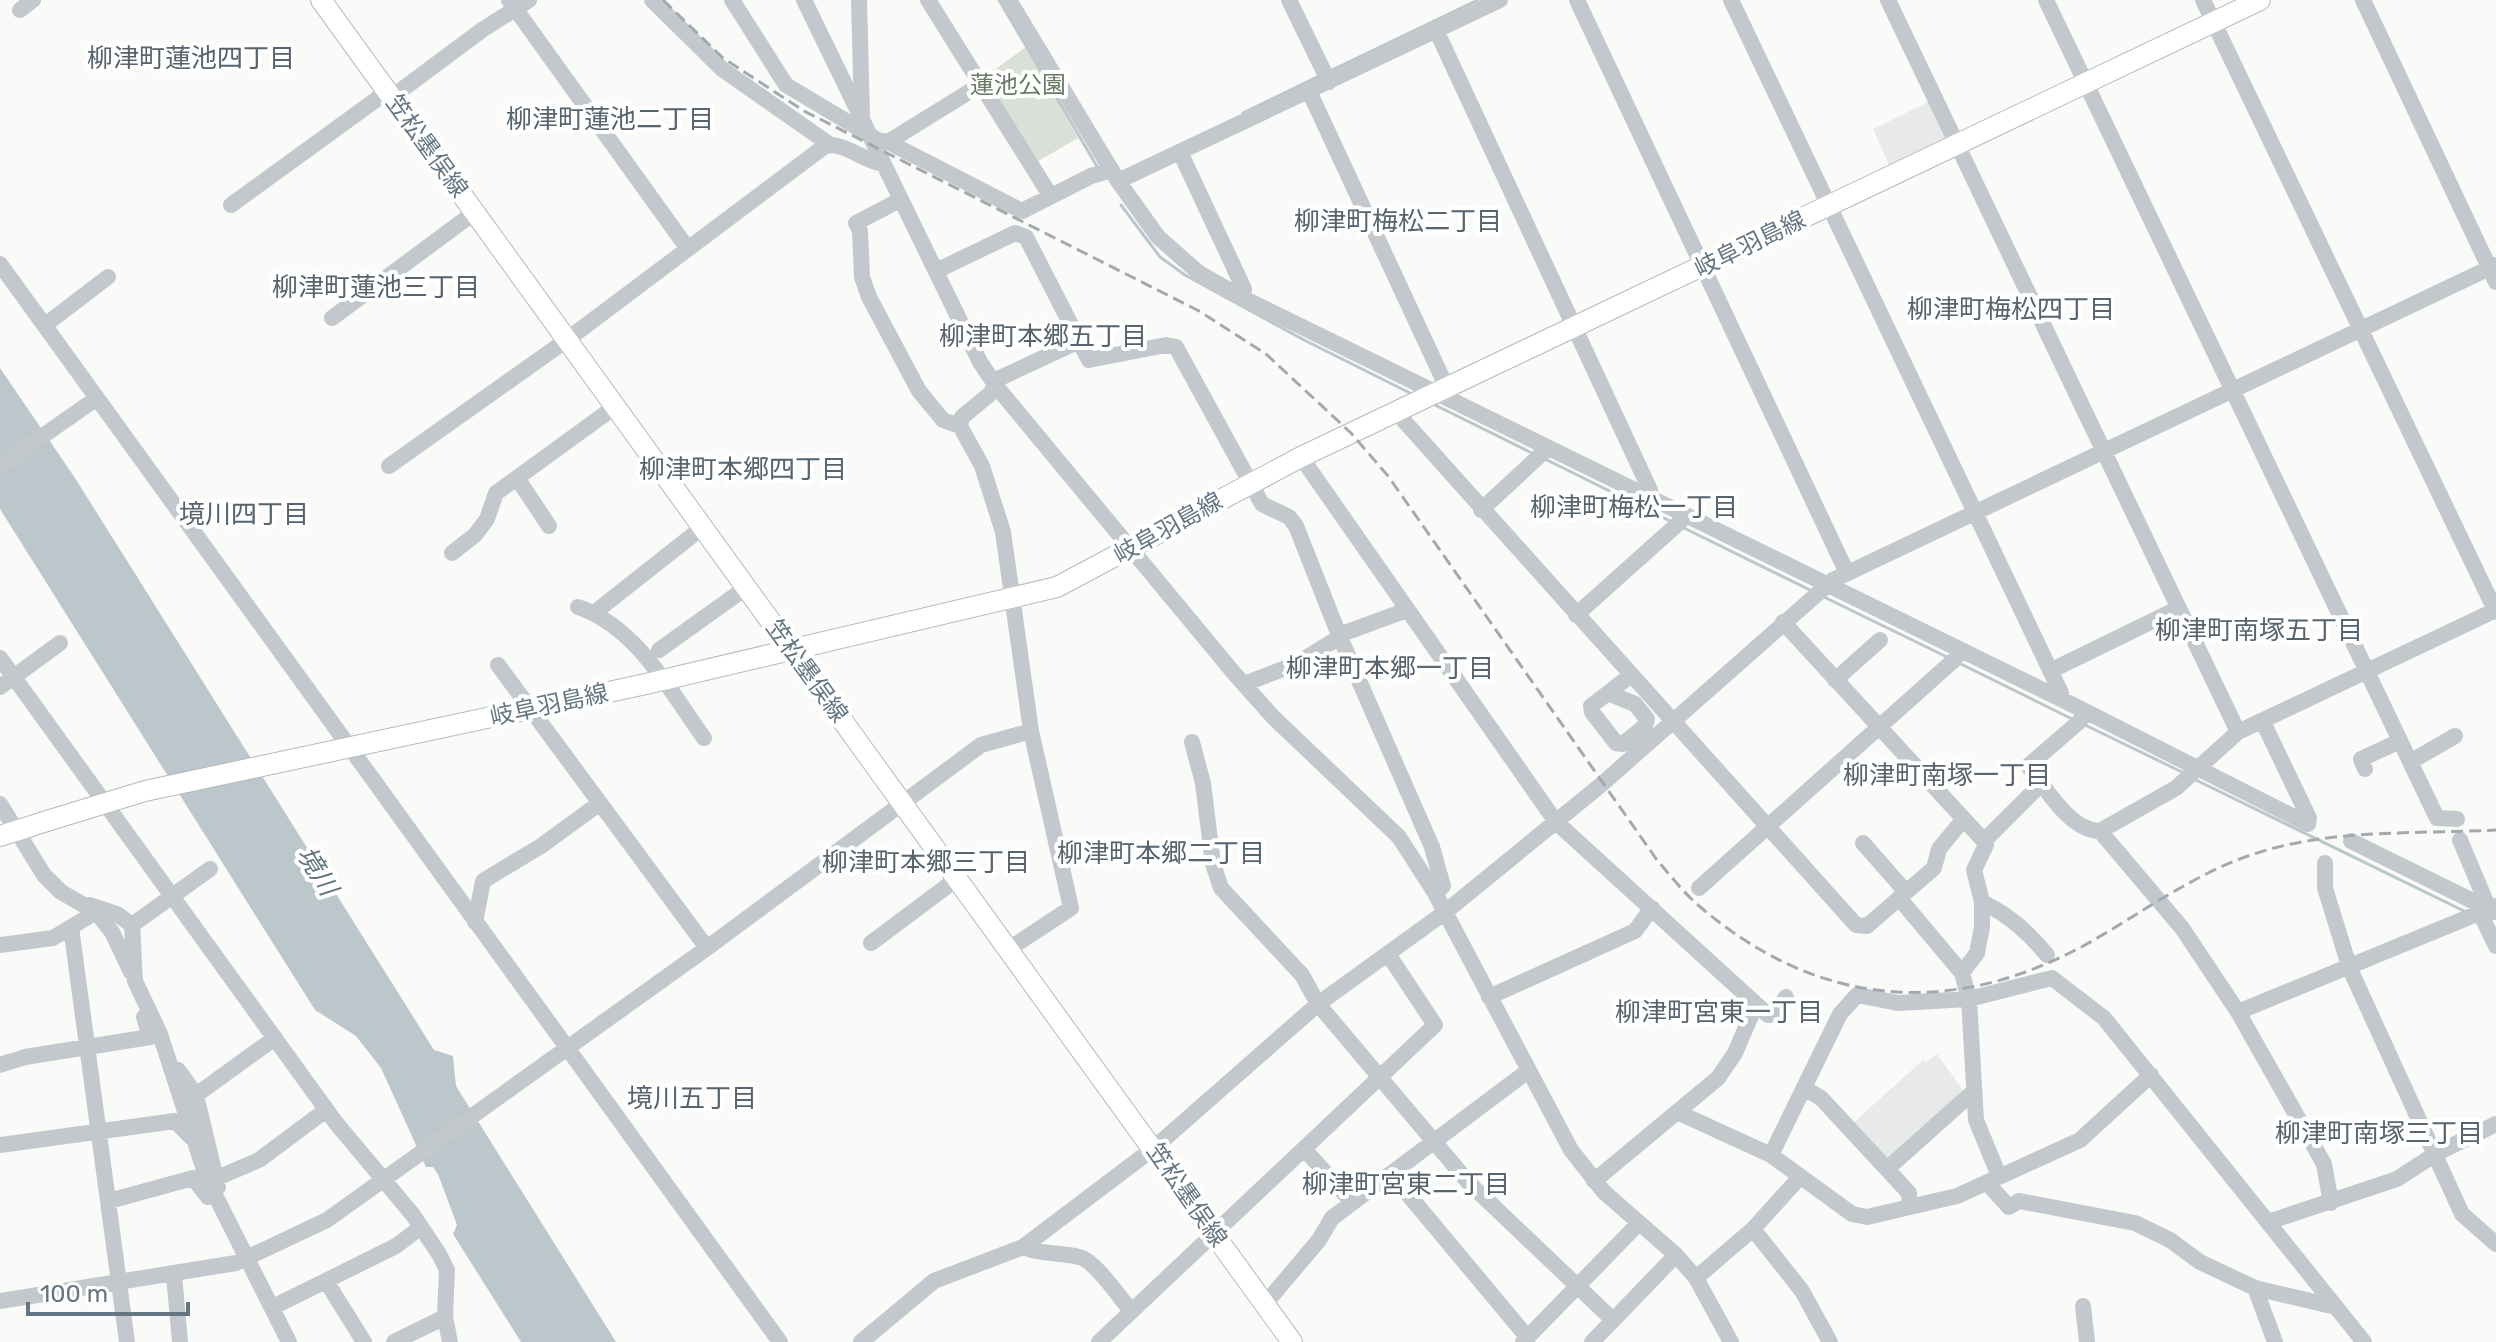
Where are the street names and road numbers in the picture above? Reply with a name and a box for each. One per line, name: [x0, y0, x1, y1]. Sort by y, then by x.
street label: 笠松墨俣線: [380, 89, 474, 203]
street label: 岐阜羽島線: [1690, 205, 1810, 283]
street label: 岐阜羽島線: [1109, 487, 1227, 569]
street label: 笠松墨俣線: [760, 614, 854, 728]
street label: 岐阜羽島線: [487, 679, 611, 731]
street label: 笠松墨俣線: [1141, 1138, 1233, 1252]

